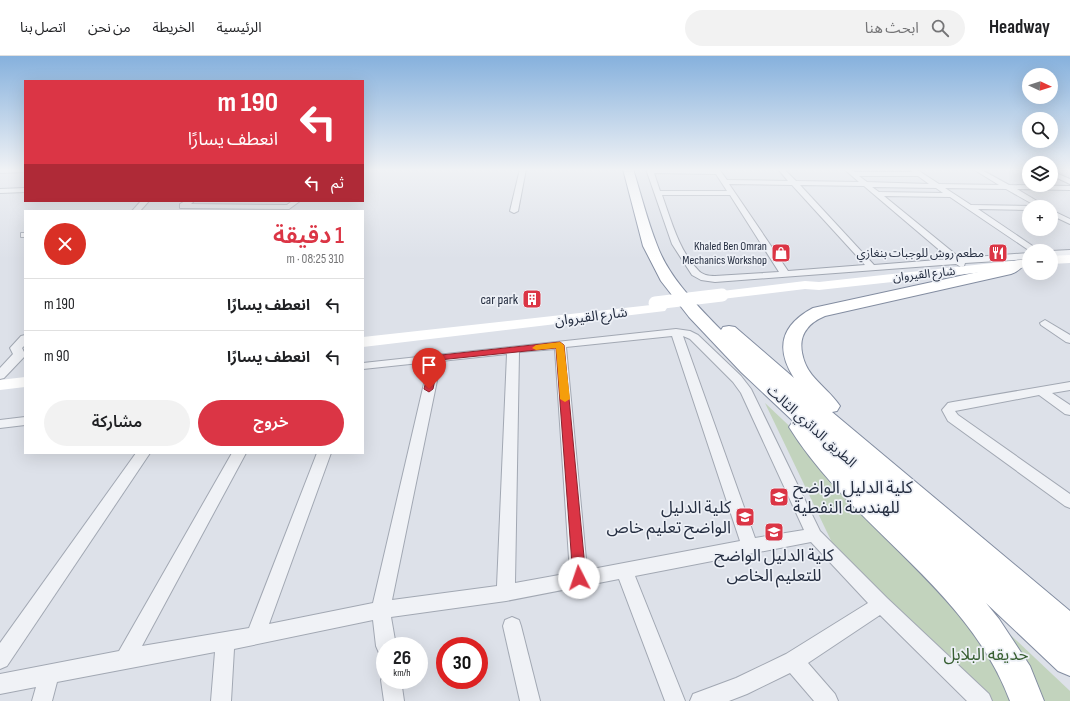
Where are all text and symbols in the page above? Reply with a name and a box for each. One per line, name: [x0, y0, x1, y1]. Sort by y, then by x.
search box: [685, 10, 965, 46]
text: Headway: [989, 16, 1050, 39]
icon: search: [929, 17, 951, 39]
text: اتصل بنا: [20, 19, 66, 36]
text: من نحن: [88, 19, 131, 36]
text: الخريطة: [153, 19, 195, 36]
text: الرئيسية: [217, 19, 262, 36]
text: ابحث هنا: [865, 19, 919, 38]
north arrow: [1022, 68, 1058, 104]
map controls: [1022, 68, 1058, 280]
text: 190 m: [217, 86, 278, 119]
icon: left: [292, 96, 344, 148]
button: search: [1022, 112, 1058, 148]
text: انعطف يسارًا: [188, 129, 278, 150]
button: layers: [1022, 156, 1058, 192]
icon: left: [301, 172, 323, 194]
text: ثم: [331, 174, 344, 193]
button: +: [1022, 200, 1058, 236]
text: 1 دقيقة: [273, 221, 344, 250]
button: close: [44, 223, 86, 265]
place label: Khaled Ben Omran Mechanics Workshop: [682, 239, 767, 268]
shop icon: Khaled Ben Omran Mechanics Workshop: [770, 242, 792, 264]
restaurant icon: مطعم روش للوجبات بنغازي: [987, 242, 1009, 264]
button: −: [1022, 244, 1058, 280]
place label: مطعم روش للوجبات بنغازي: [857, 246, 984, 263]
text: 310 m · 08:25: [287, 251, 344, 267]
street label: شارع القيروان: [892, 264, 956, 286]
building icon: car park: [521, 288, 543, 310]
place label: car park: [480, 291, 519, 308]
icon: left: [322, 294, 344, 316]
text: 190 m: [44, 295, 75, 314]
text: انعطف يسارًا: [227, 296, 310, 315]
street label: شارع القيروان: [554, 304, 629, 331]
icon: left: [322, 346, 344, 368]
text: 90 m: [44, 347, 69, 366]
text: انعطف يسارًا: [227, 348, 310, 367]
pin: [412, 348, 446, 389]
icon: arrive: [418, 354, 440, 376]
street label: الطريق الدائري الثالث: [762, 382, 860, 473]
button: مشاركة: [44, 400, 190, 446]
button: خروج: [198, 400, 344, 446]
place label: كلية الدليل الواضح للهندسة النفطية: [793, 478, 914, 518]
school or university icon: كلية الدليل الواضح للهندسة النفطية: [768, 486, 790, 508]
place label: كلية الدليل الواضح تعليم خاص: [607, 498, 732, 540]
school or university icon: كلية الدليل الواضح تعليم خاص: [734, 506, 756, 528]
school or university icon: كلية الدليل الواضح للتعليم الخاص: [763, 521, 785, 543]
place label: كلية الدليل الواضح للتعليم الخاص: [714, 546, 835, 588]
position arrow: [558, 557, 600, 599]
speed limit sign: 30: [436, 637, 488, 689]
park label: حديقه البلابل: [944, 645, 1028, 665]
text: 26: [393, 646, 411, 670]
text: km/h: [393, 667, 411, 679]

